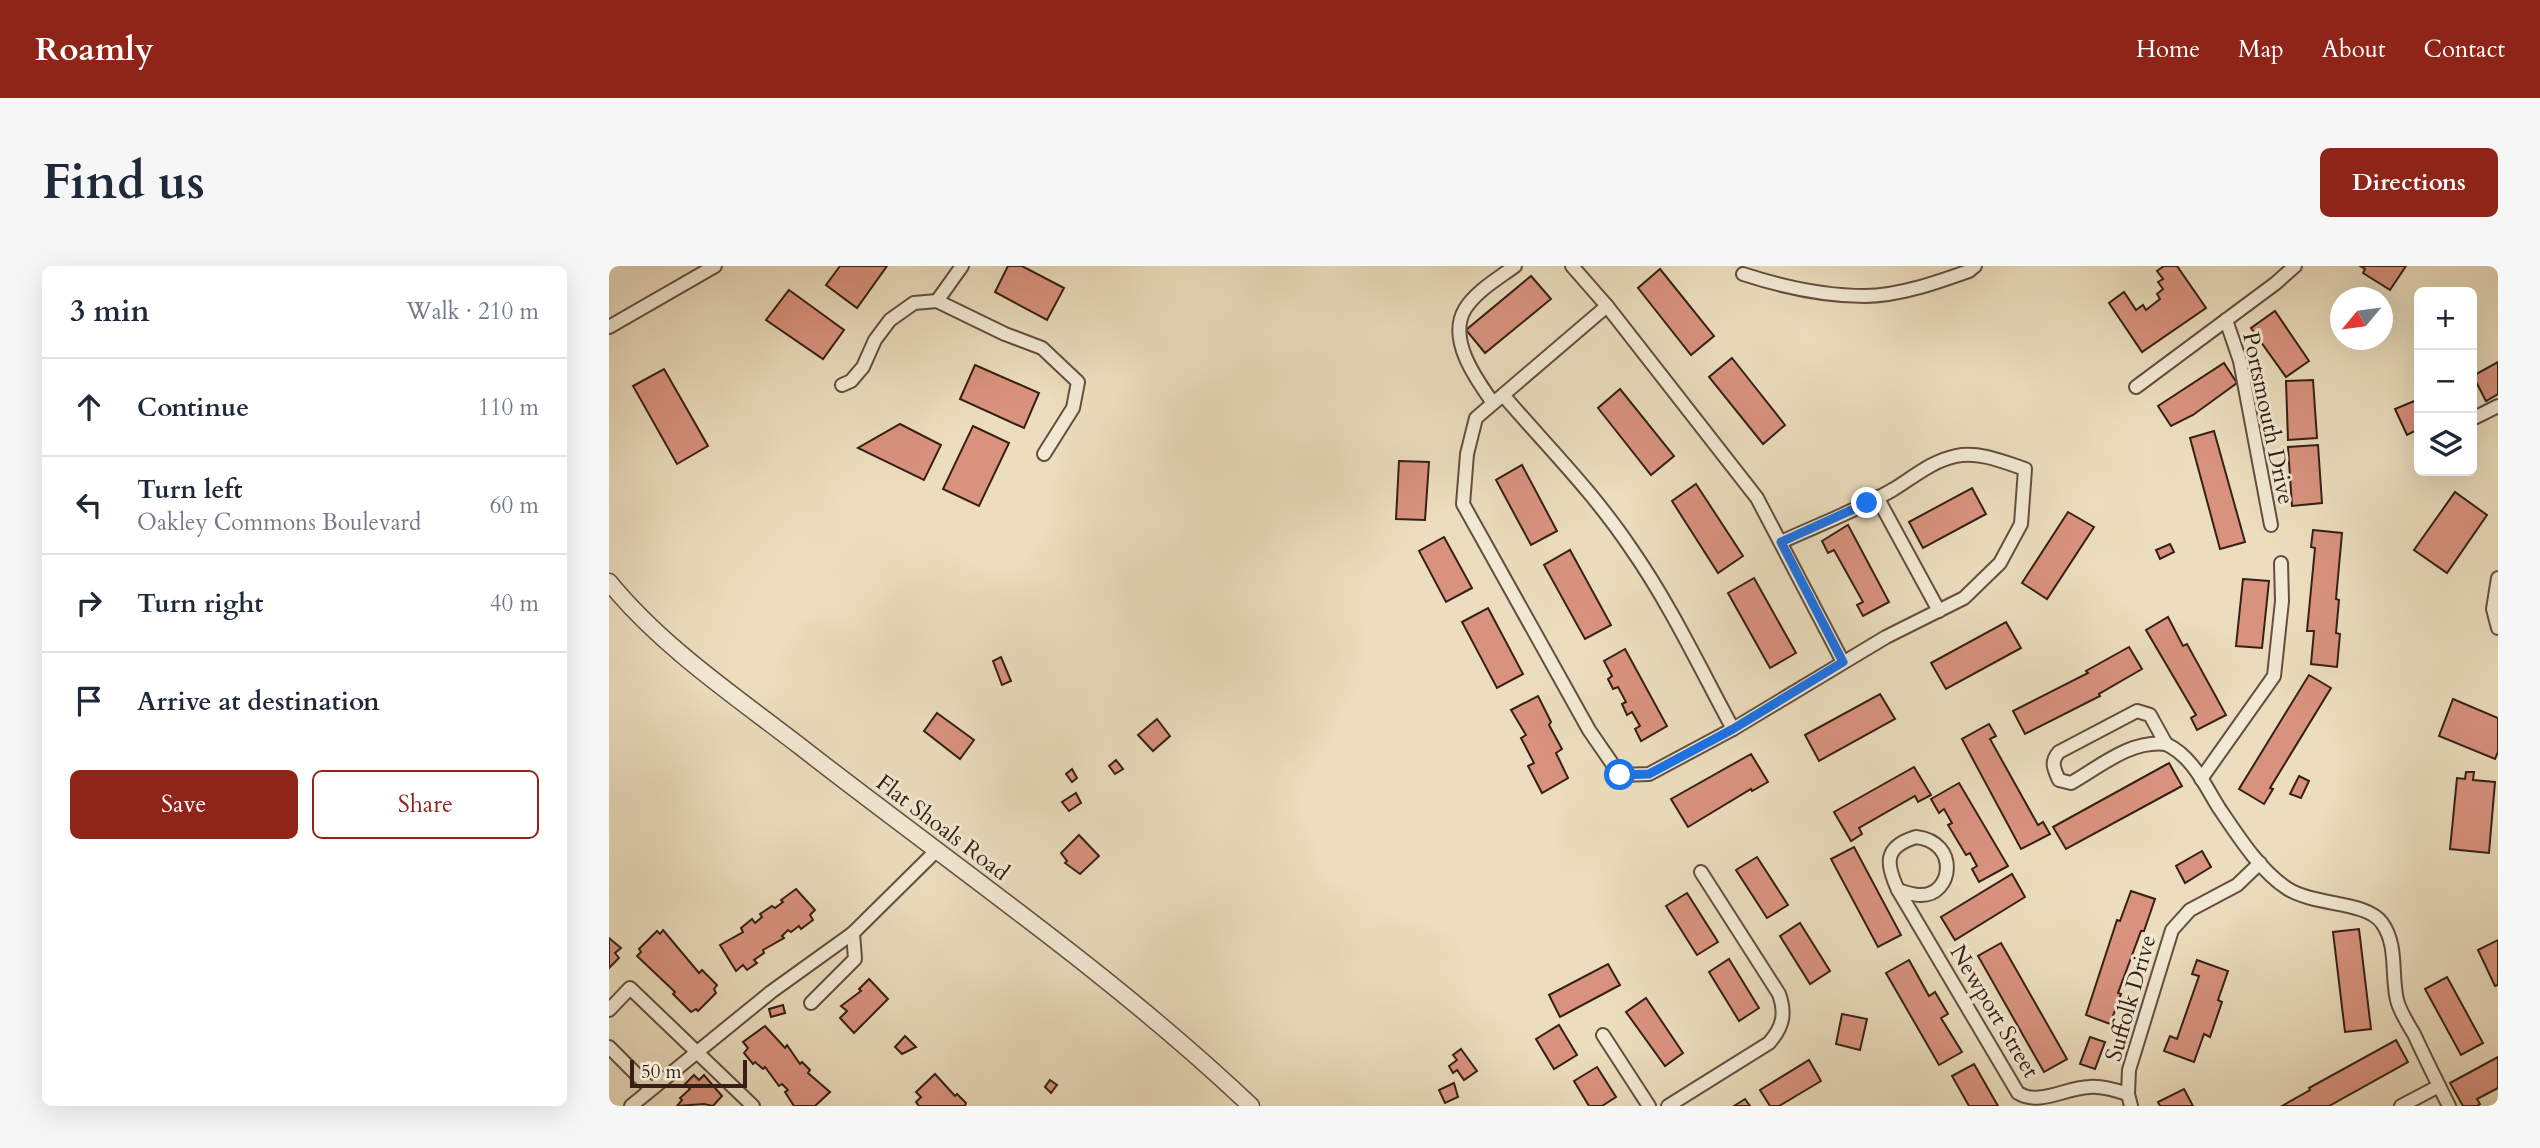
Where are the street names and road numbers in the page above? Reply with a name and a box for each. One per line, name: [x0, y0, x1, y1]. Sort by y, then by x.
street label: Portsmouth Drive: [2235, 329, 2302, 507]
street label: Flat Shoals Road: [870, 767, 1016, 888]
street label: Suffolk Drive: [2098, 931, 2163, 1065]
street label: Newport Street: [1943, 939, 2047, 1084]

